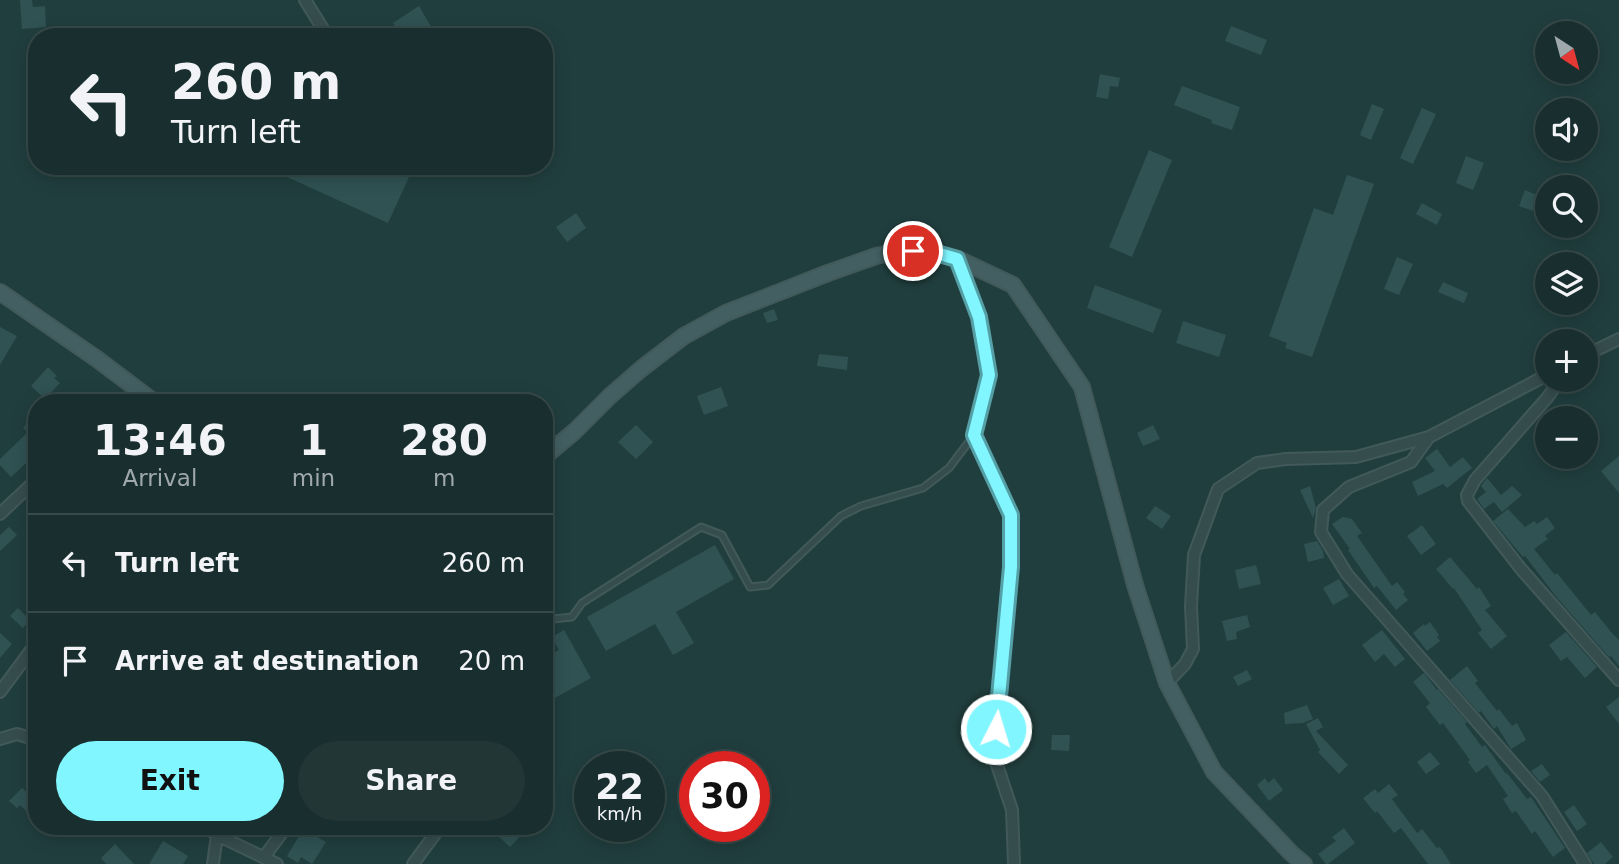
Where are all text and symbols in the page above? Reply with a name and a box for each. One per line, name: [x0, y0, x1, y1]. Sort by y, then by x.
north arrow: [1535, 21, 1598, 84]
map controls: [1535, 21, 1598, 469]
text: 260 m: [171, 54, 341, 111]
icon: left: [56, 56, 147, 147]
button: sound: [1535, 98, 1598, 161]
text: Turn left: [171, 113, 301, 151]
button: search: [1535, 175, 1598, 238]
pin: [883, 221, 943, 281]
icon: arrive: [894, 232, 932, 270]
button: layers: [1535, 252, 1598, 315]
button: +: [1535, 329, 1598, 392]
button: −: [1535, 406, 1598, 469]
text: 13:46: [93, 416, 227, 465]
text: 1: [299, 416, 328, 465]
text: 280: [400, 416, 488, 465]
text: Arrival: [123, 465, 197, 491]
text: min: [292, 465, 335, 491]
text: m: [433, 465, 455, 491]
icon: left: [56, 544, 94, 582]
text: Turn left: [115, 548, 239, 578]
text: 260 m: [442, 548, 525, 578]
icon: arrive: [56, 642, 94, 680]
text: Arrive at destination: [115, 646, 419, 676]
text: 20 m: [458, 646, 525, 676]
position arrow: [959, 692, 1033, 766]
button: Exit: [56, 741, 284, 821]
button: Share: [298, 741, 525, 821]
speed limit sign: 30: [679, 751, 770, 842]
text: 22: [595, 767, 644, 807]
text: km/h: [597, 803, 642, 824]

